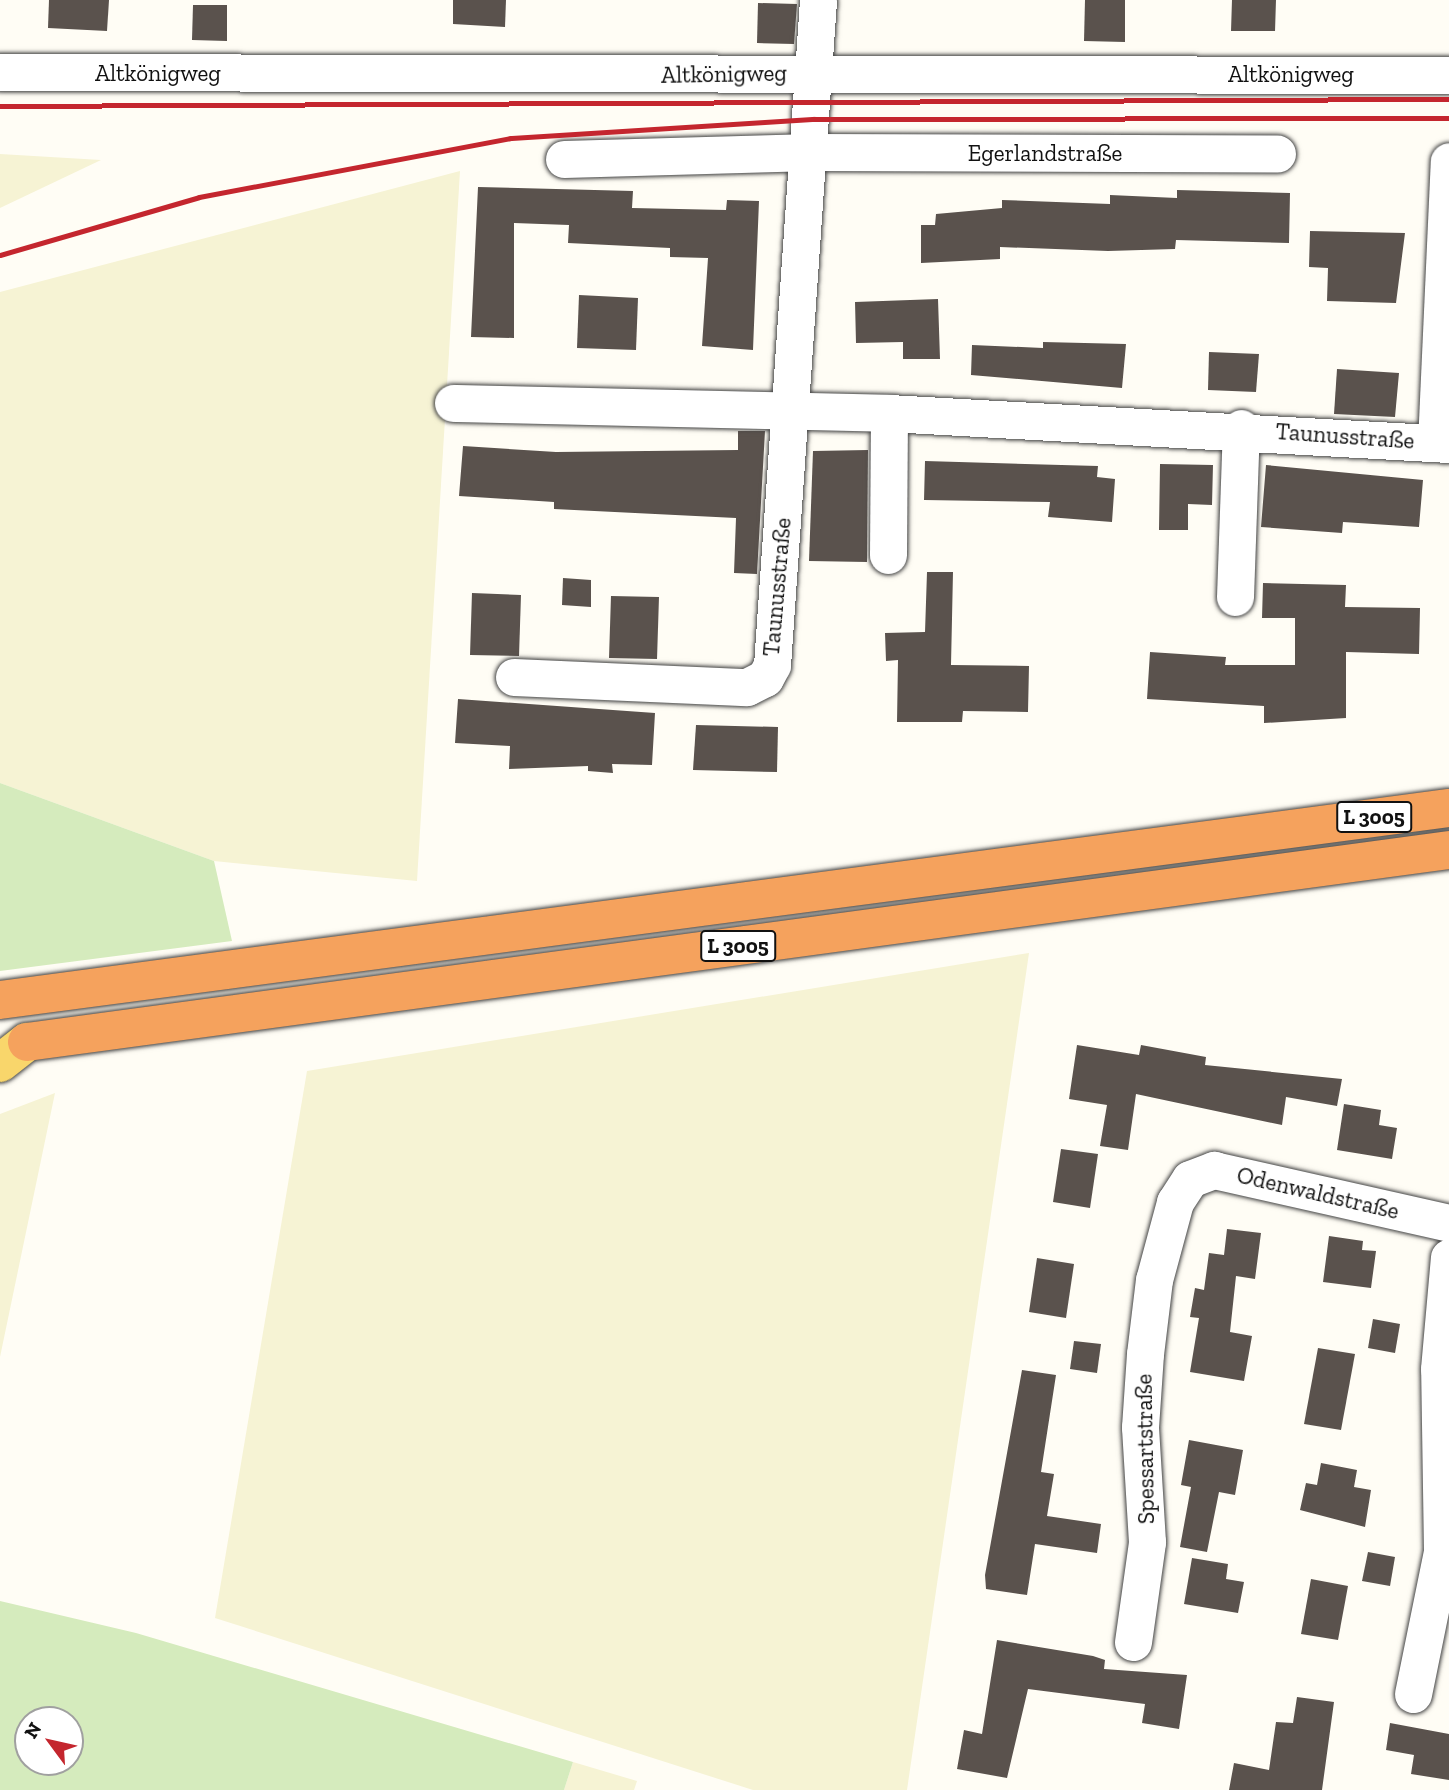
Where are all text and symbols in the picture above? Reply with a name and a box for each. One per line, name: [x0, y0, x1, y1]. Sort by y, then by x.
street label: Altkönigweg: [95, 59, 221, 87]
street label: Altkönigweg: [661, 59, 787, 89]
street label: Altkönigweg: [1228, 60, 1354, 88]
street label: Egerlandstraße: [968, 139, 1122, 167]
street label: Taunusstraße: [1275, 417, 1415, 455]
street label: Taunusstraße: [757, 517, 797, 657]
road number: L 3005: [1336, 800, 1412, 834]
road number: L 3005: [700, 928, 776, 964]
street label: Odenwaldstraße: [1234, 1161, 1402, 1225]
street label: Spessartstraße: [1130, 1374, 1160, 1524]
north arrow: [14, 1706, 84, 1776]
text: N: [19, 1718, 46, 1743]

